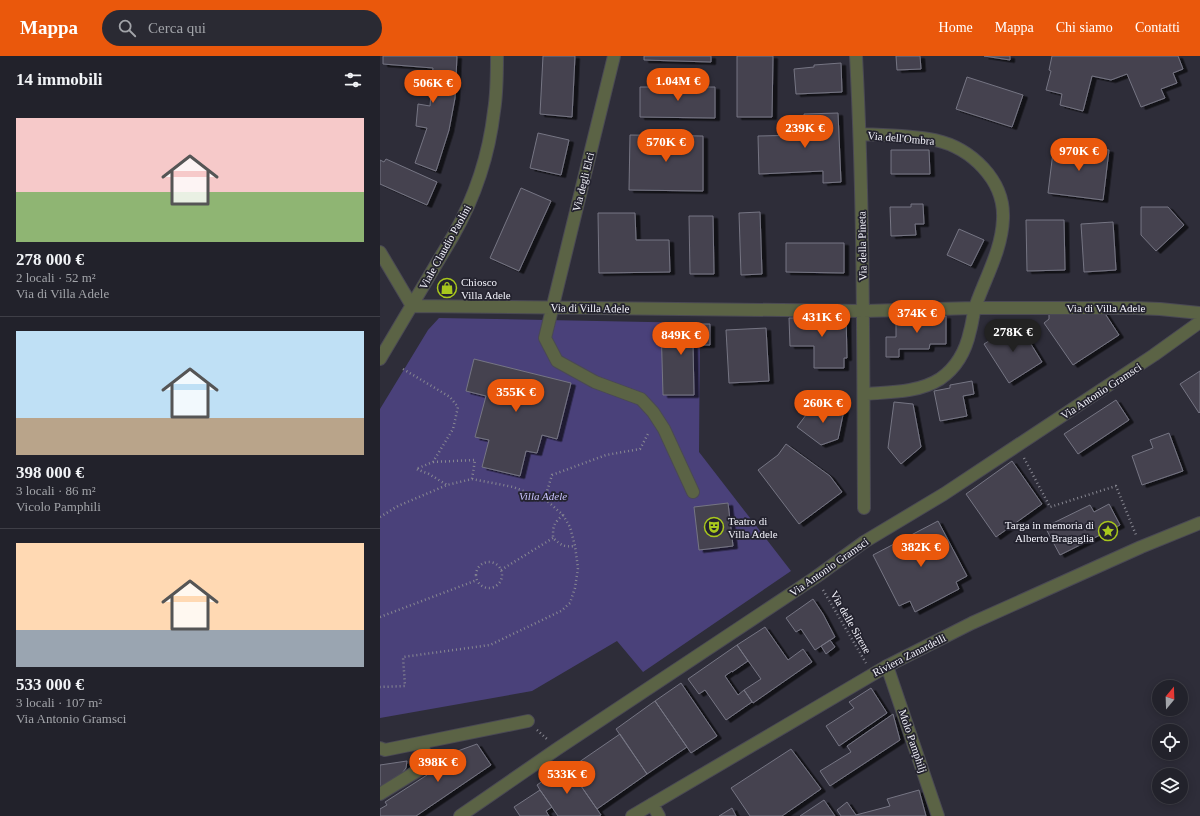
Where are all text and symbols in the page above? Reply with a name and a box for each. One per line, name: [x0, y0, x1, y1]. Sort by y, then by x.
search box: [102, 10, 382, 46]
text: Mappa: [20, 17, 78, 38]
icon: search: [116, 17, 138, 39]
text: Cerca qui: [148, 20, 206, 36]
text: Home: [939, 20, 973, 35]
text: Mappa: [995, 20, 1034, 35]
text: Chi siamo: [1056, 20, 1113, 35]
text: Contatti: [1135, 20, 1180, 35]
pin: 1.04M €: [641, 68, 715, 102]
icon: filters: [342, 69, 364, 91]
text: 14 immobili: [16, 70, 102, 89]
pin: 506K €: [400, 70, 466, 104]
text: 1.04M €: [656, 73, 700, 88]
text: 506K €: [413, 75, 453, 90]
pin: 239K €: [772, 115, 838, 149]
text: 239K €: [785, 120, 825, 135]
pin: 570K €: [633, 129, 699, 163]
street label: Via dell'Ombra: [867, 129, 935, 147]
text: 570K €: [646, 134, 686, 149]
pin: 970K €: [1046, 138, 1112, 172]
text: 970K €: [1059, 143, 1099, 158]
icon: home: [154, 144, 226, 216]
street label: Via degli Elci: [570, 151, 596, 213]
street label: Viale Claudio Paolini: [417, 203, 473, 291]
street label: Via della Pineta: [855, 211, 869, 281]
text: 278 000 €: [16, 250, 84, 269]
text: 2 locali · 52 m²: [16, 270, 96, 285]
place label: Chiosco Villa Adele: [461, 276, 511, 301]
shop icon: Chiosco Villa Adele: [436, 277, 458, 299]
text: Via di Villa Adele: [16, 286, 109, 301]
pin: 374K €: [884, 300, 950, 334]
street label: Via di Villa Adele: [550, 301, 630, 315]
street label: Via di Villa Adele: [1067, 302, 1146, 314]
pin: 431K €: [789, 304, 855, 338]
text: 374K €: [897, 305, 937, 320]
text: 431K €: [802, 309, 842, 324]
pin: 278K €: [980, 319, 1046, 353]
pin: 849K €: [648, 322, 714, 356]
text: 278K €: [993, 324, 1033, 339]
text: 849K €: [661, 327, 701, 342]
icon: home: [154, 357, 226, 429]
street label: Via Antonio Gramsci: [1059, 361, 1143, 421]
pin: 355K €: [483, 379, 549, 413]
text: 355K €: [496, 384, 536, 399]
pin: 260K €: [790, 390, 856, 424]
text: 260K €: [803, 395, 843, 410]
text: 398 000 €: [16, 463, 84, 482]
text: 3 locali · 86 m²: [16, 483, 96, 498]
park label: Villa Adele: [519, 490, 567, 502]
text: Vicolo Pamphili: [16, 499, 101, 514]
place label: Teatro di Villa Adele: [728, 515, 778, 540]
theatre icon: Teatro di Villa Adele: [703, 516, 725, 538]
place label: Targa in memoria di Alberto Bragaglia: [1005, 519, 1094, 544]
place icon: Targa in memoria di Alberto Bragaglia: [1097, 520, 1119, 542]
pin: 382K €: [888, 534, 954, 568]
street label: Via Antonio Gramsci: [787, 535, 871, 599]
text: 382K €: [901, 539, 941, 554]
icon: home: [154, 569, 226, 641]
street label: Via delle Sirene: [828, 589, 874, 655]
street label: Riviera Zanardelli: [870, 631, 948, 679]
text: 533 000 €: [16, 675, 84, 694]
north arrow: [1152, 680, 1188, 716]
map controls: [1152, 680, 1188, 804]
text: 3 locali · 107 m²: [16, 695, 102, 710]
street label: Molo Pamphilj: [897, 708, 929, 774]
text: Via Antonio Gramsci: [16, 711, 126, 726]
button: locate: [1152, 724, 1188, 760]
pin: 398K €: [405, 749, 471, 783]
text: 398K €: [418, 754, 458, 769]
pin: 533K €: [534, 761, 600, 795]
text: 533K €: [547, 766, 587, 781]
button: layers: [1152, 768, 1188, 804]

